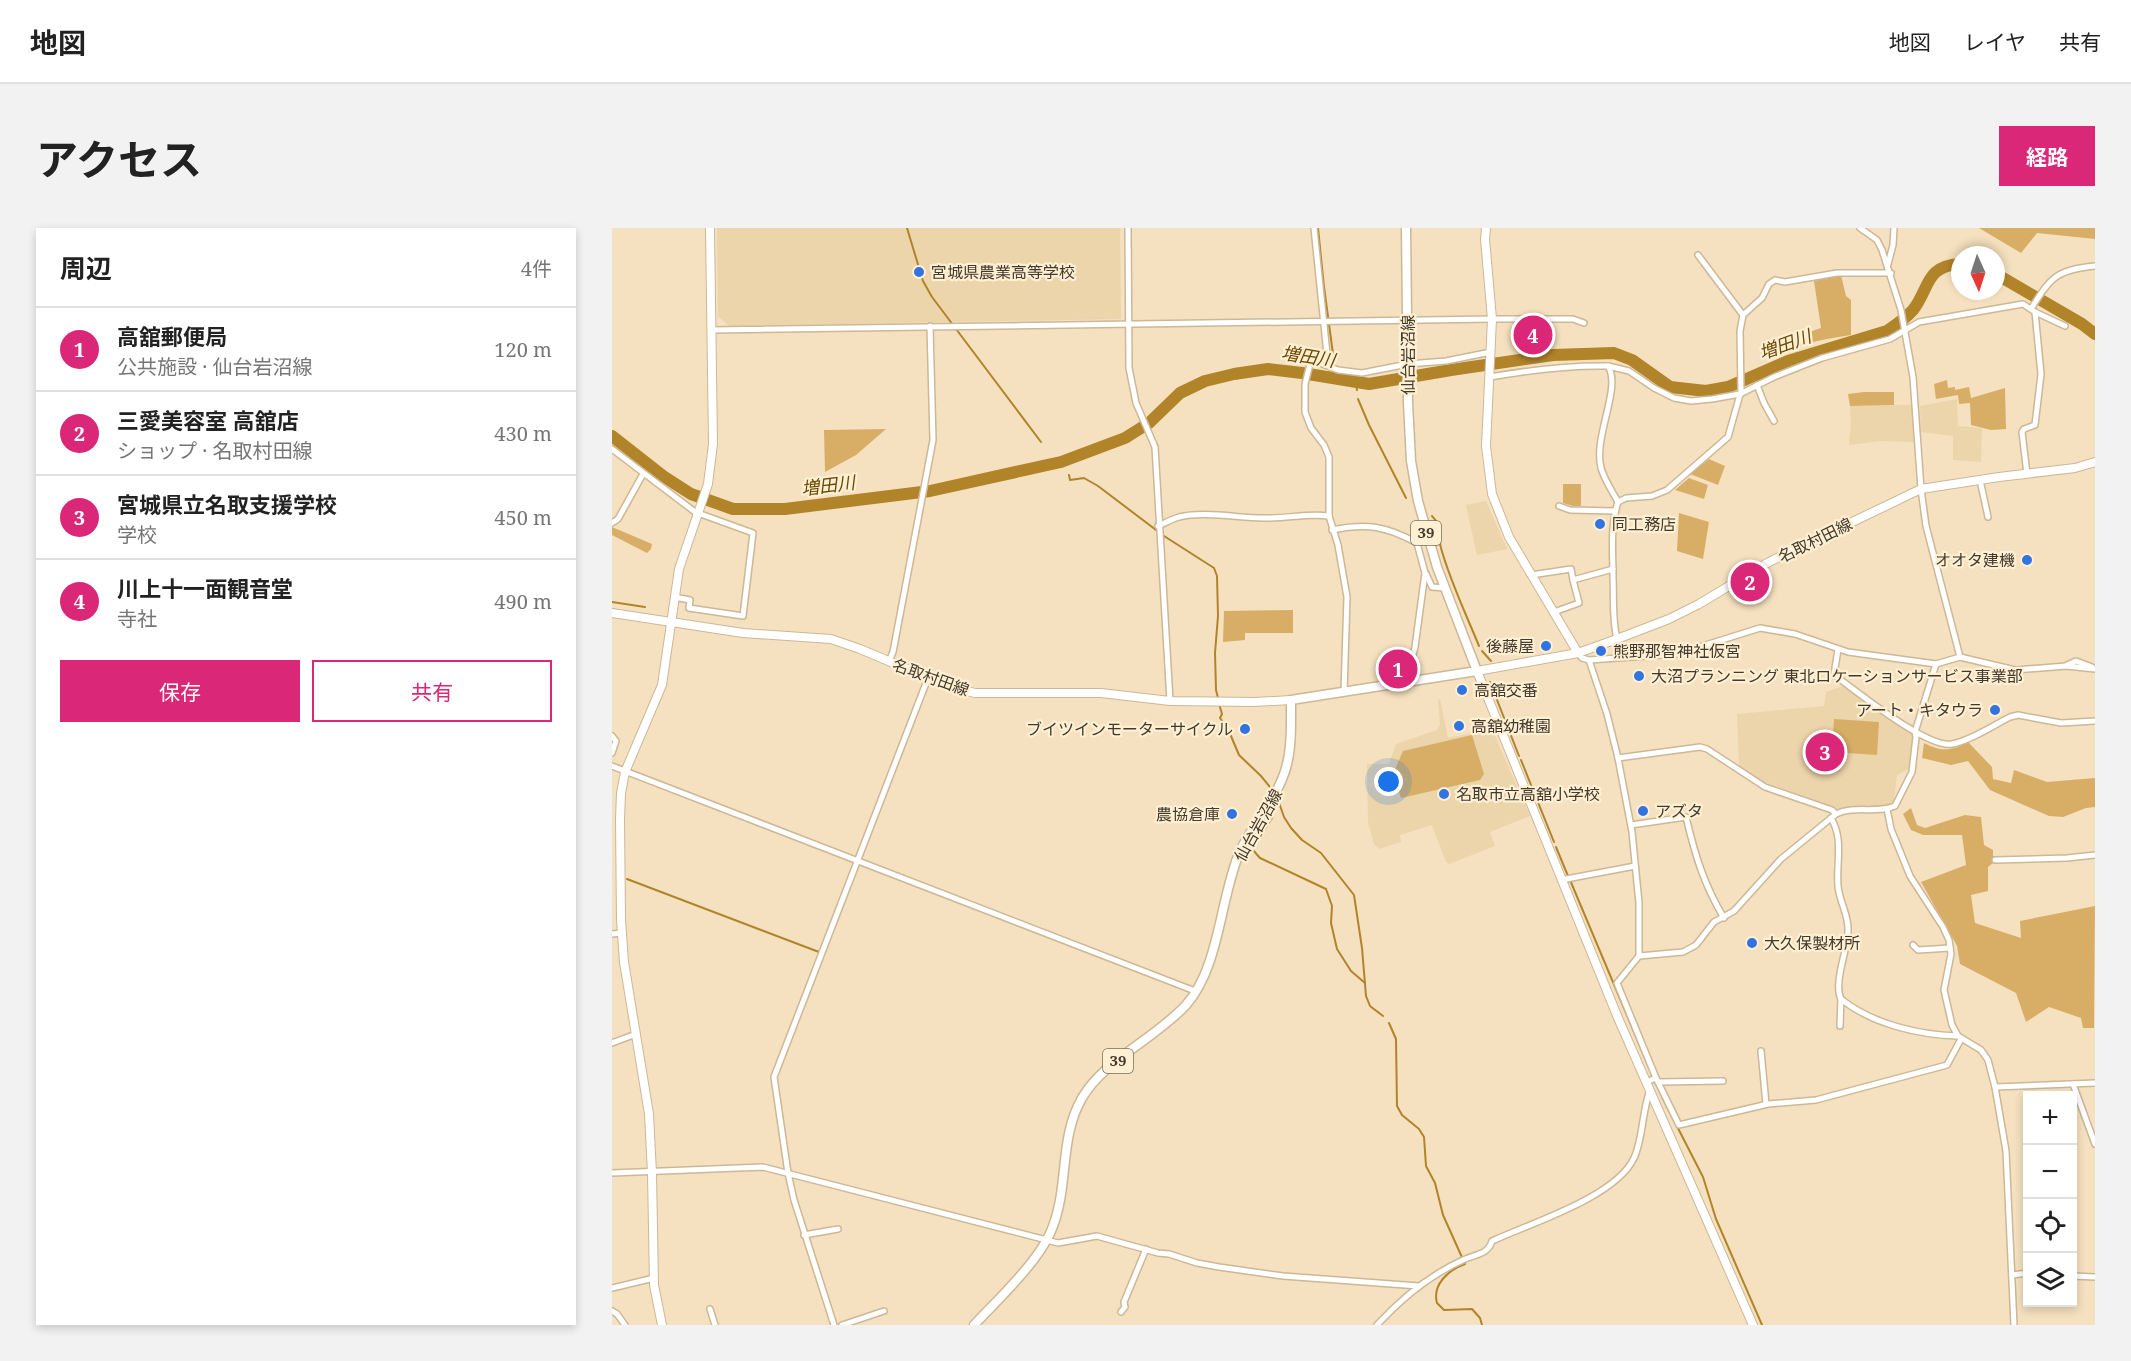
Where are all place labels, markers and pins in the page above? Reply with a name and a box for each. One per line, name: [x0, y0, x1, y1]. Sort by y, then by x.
place label: 宮城県農業高等学校: [931, 261, 1075, 283]
marker: 宮城県農業高等学校: [912, 265, 926, 279]
pin: 4: [1514, 312, 1552, 358]
place label: 同工務店: [1612, 513, 1676, 535]
marker: 同工務店: [1593, 517, 1607, 531]
place label: オオタ建機: [1935, 549, 2015, 571]
marker: オオタ建機: [2020, 553, 2034, 567]
pin: 2: [1730, 560, 1770, 604]
place label: 後藤屋: [1486, 635, 1534, 657]
marker: 後藤屋: [1539, 639, 1553, 653]
place label: 熊野那智神社仮宮: [1613, 640, 1741, 662]
marker: 熊野那智神社仮宮: [1594, 644, 1608, 658]
pin: 1: [1378, 646, 1418, 692]
place label: 大沼プランニング 東北ロケーションサービス事業部: [1651, 665, 2023, 687]
marker: 大沼プランニング 東北ロケーションサービス事業部: [1632, 669, 1646, 683]
place label: 高舘交番: [1474, 679, 1538, 701]
marker: 高舘交番: [1455, 683, 1469, 697]
place label: アート・キタウラ: [1856, 699, 1983, 721]
marker: アート・キタウラ: [1988, 703, 2002, 717]
place label: 高舘幼稚園: [1471, 715, 1551, 737]
place label: ブイツインモーターサイクル: [1026, 718, 1233, 740]
marker: 高舘幼稚園: [1452, 719, 1466, 733]
marker: ブイツインモーターサイクル: [1238, 722, 1252, 736]
pin: 3: [1806, 730, 1844, 774]
place label: 名取市立高舘小学校: [1456, 783, 1600, 805]
marker: 名取市立高舘小学校: [1437, 787, 1451, 801]
place label: アズタ: [1655, 800, 1703, 822]
place label: 農協倉庫: [1156, 803, 1220, 825]
marker: アズタ: [1636, 804, 1650, 818]
marker: 農協倉庫: [1225, 807, 1239, 821]
place label: 大久保製材所: [1764, 932, 1860, 954]
marker: 大久保製材所: [1745, 936, 1759, 950]

